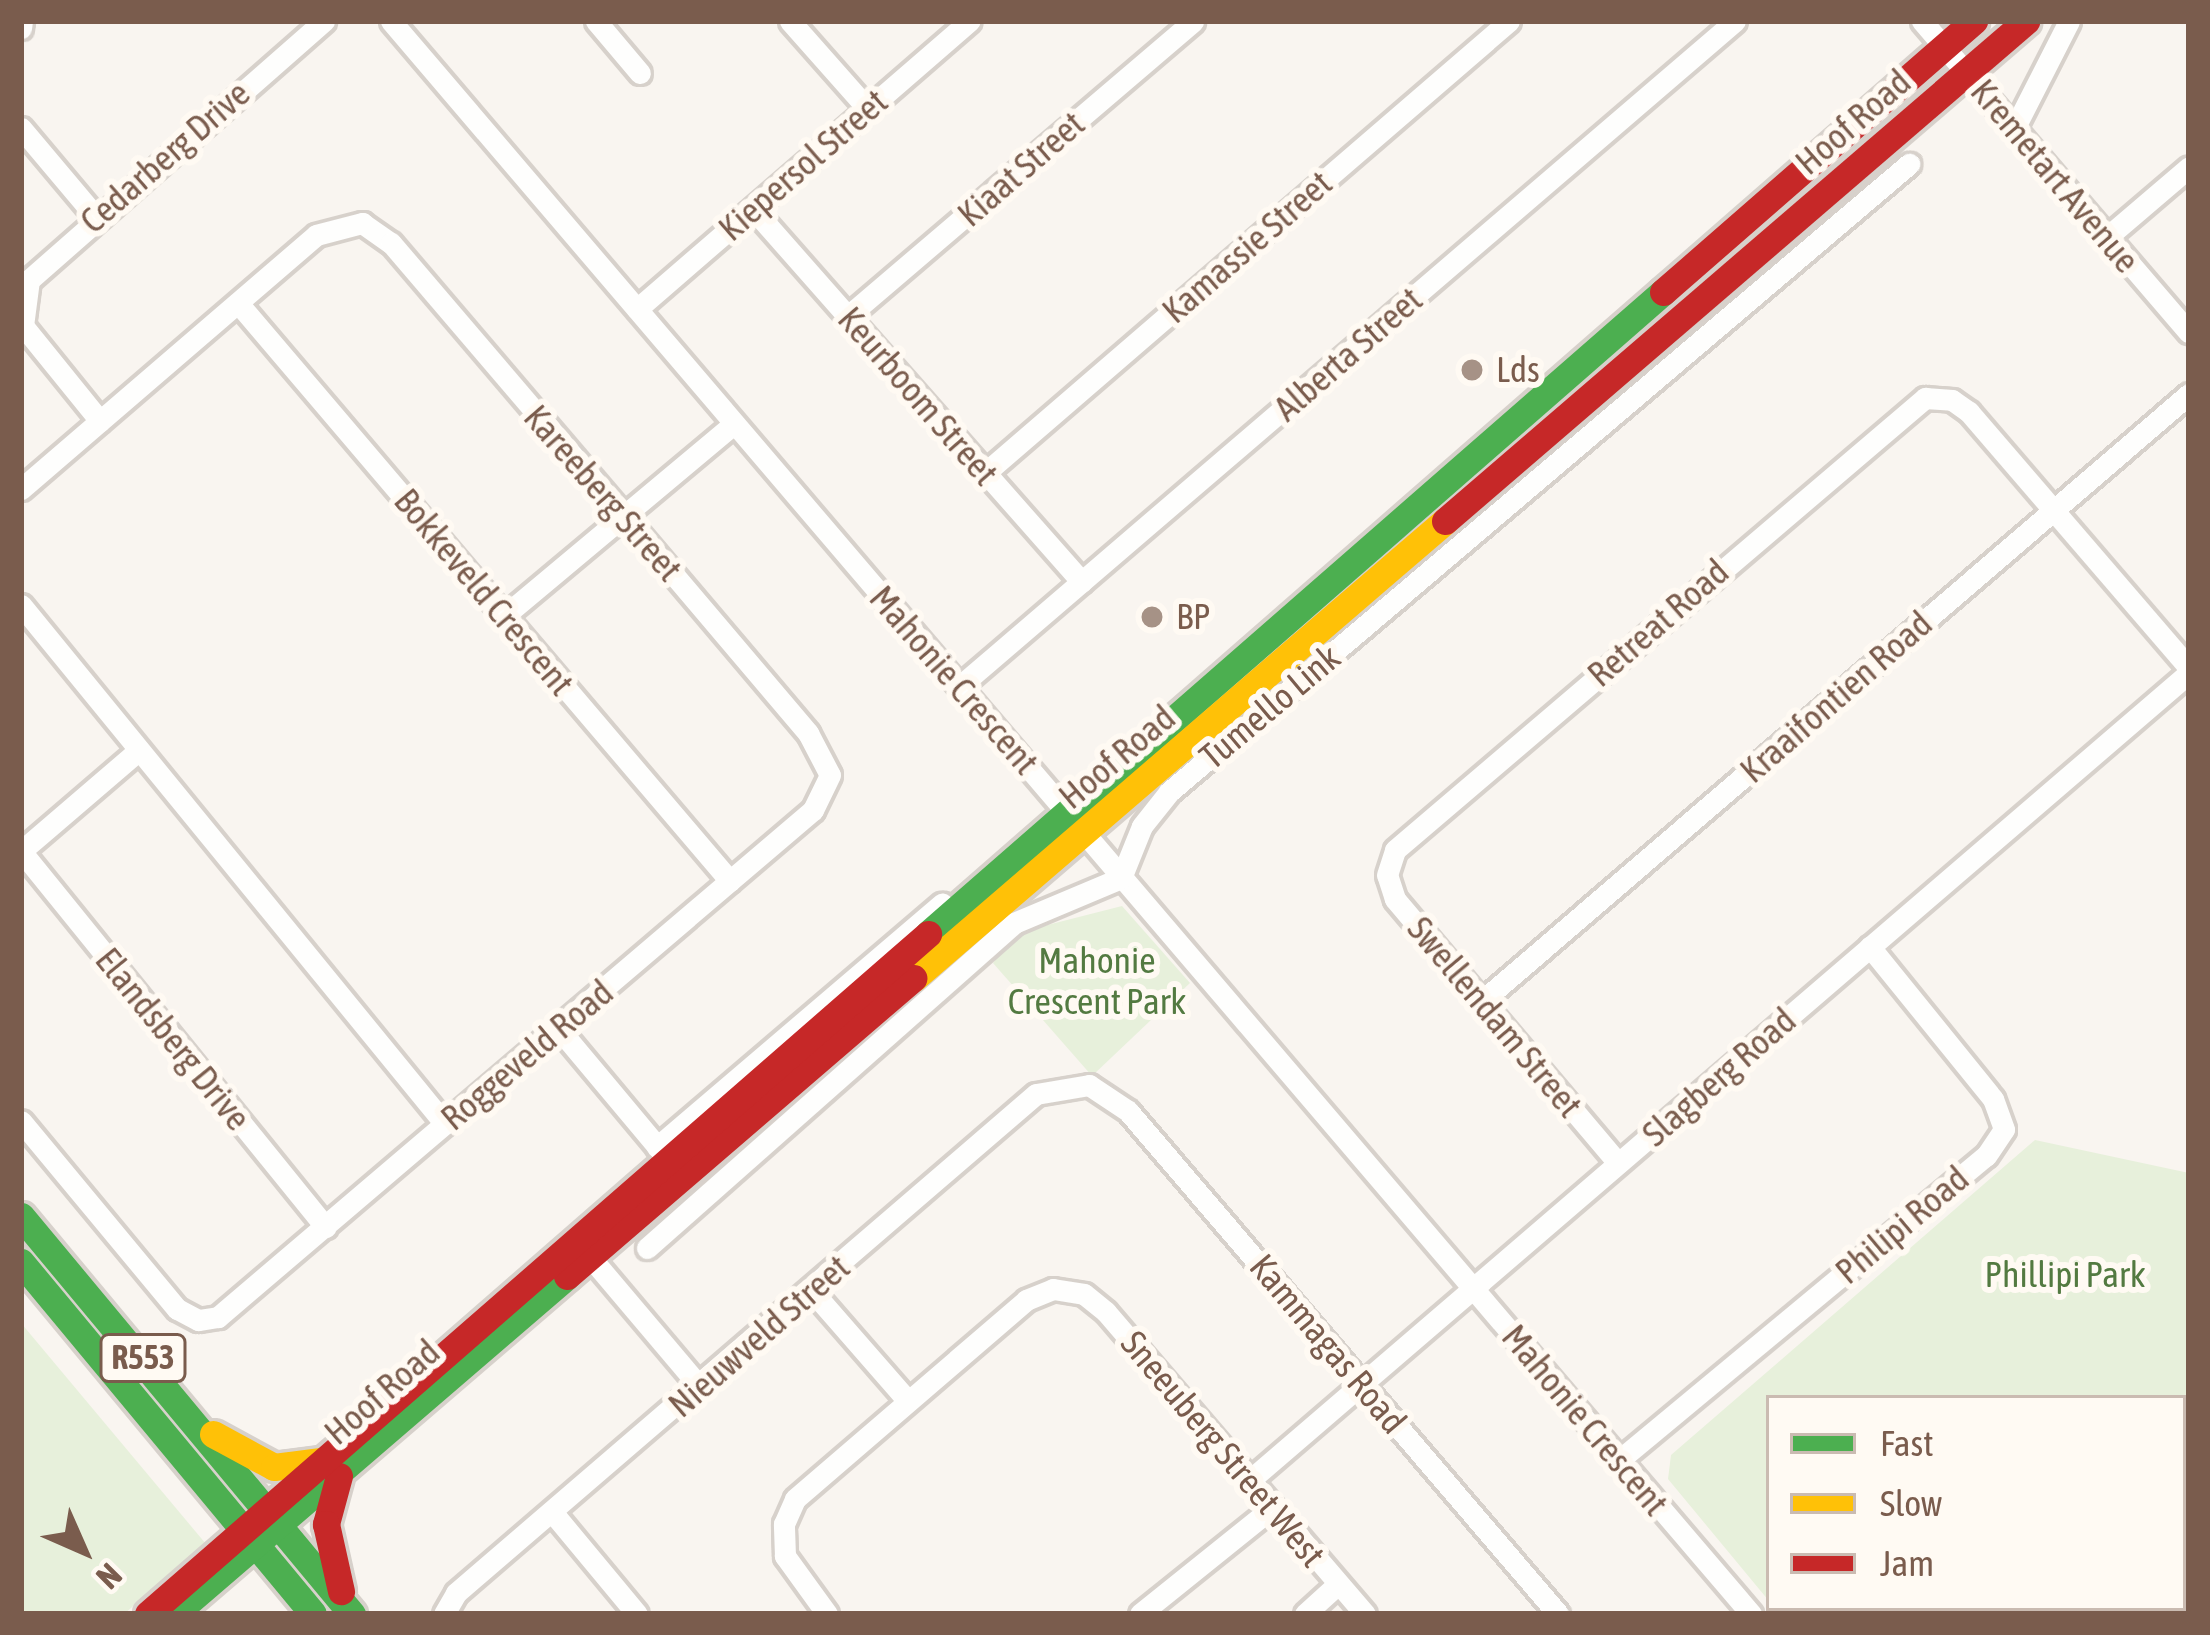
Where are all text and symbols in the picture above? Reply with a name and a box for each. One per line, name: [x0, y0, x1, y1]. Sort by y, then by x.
street label: Hoof Road: [1787, 60, 1919, 184]
street label: Kremetart Avenue: [1962, 71, 2148, 281]
street label: Cedarberg Drive: [72, 72, 258, 242]
street label: Kiepersol Street: [710, 80, 896, 250]
street label: Kiaat Street: [949, 102, 1093, 236]
street label: Kamassie Street: [1153, 162, 1341, 332]
street label: Alberta Street: [1265, 278, 1431, 430]
street label: Keurboom Street: [829, 298, 1007, 494]
place label: Lds: [1496, 348, 1540, 392]
marker: Lds: [1459, 357, 1485, 383]
street label: Kareeberg Street: [515, 396, 691, 590]
street label: Bokkeveld Crescent: [385, 480, 583, 704]
street label: Retreat Road: [1579, 550, 1737, 696]
street label: Mahonie Crescent: [860, 577, 1048, 783]
place label: BP: [1176, 595, 1211, 639]
street label: Kraaifontien Road: [1731, 602, 1941, 792]
marker: BP: [1139, 604, 1165, 630]
street label: Tumello Link: [1191, 636, 1349, 778]
street label: Hoof Road: [1050, 696, 1184, 818]
street label: Swellendam Street: [1399, 908, 1591, 1126]
park label: Mahonie Crescent Park: [1008, 938, 1186, 1023]
street label: Elandsberg Drive: [86, 939, 260, 1139]
street label: Roggeveld Road: [432, 971, 622, 1139]
street label: Slagberg Road: [1634, 999, 1804, 1155]
street label: Philipi Road: [1827, 1157, 1977, 1293]
street label: Nieuwveld Street: [660, 1246, 858, 1426]
street label: Kammagas Road: [1241, 1246, 1415, 1442]
park label: Phillipi Park: [1984, 1253, 2146, 1297]
street label: Mahonie Crescent: [1493, 1316, 1677, 1524]
street label: Sneeuberg Street West: [1112, 1322, 1334, 1576]
street label: Hoof Road: [316, 1330, 448, 1454]
road number: R553: [98, 1331, 188, 1385]
legend: [1766, 1395, 2186, 1611]
text: Fast: [1880, 1422, 1934, 1464]
text: Slow: [1880, 1482, 1942, 1524]
north arrow: [24, 1491, 144, 1611]
text: Jam: [1880, 1542, 1934, 1584]
text: N: [89, 1556, 130, 1597]

